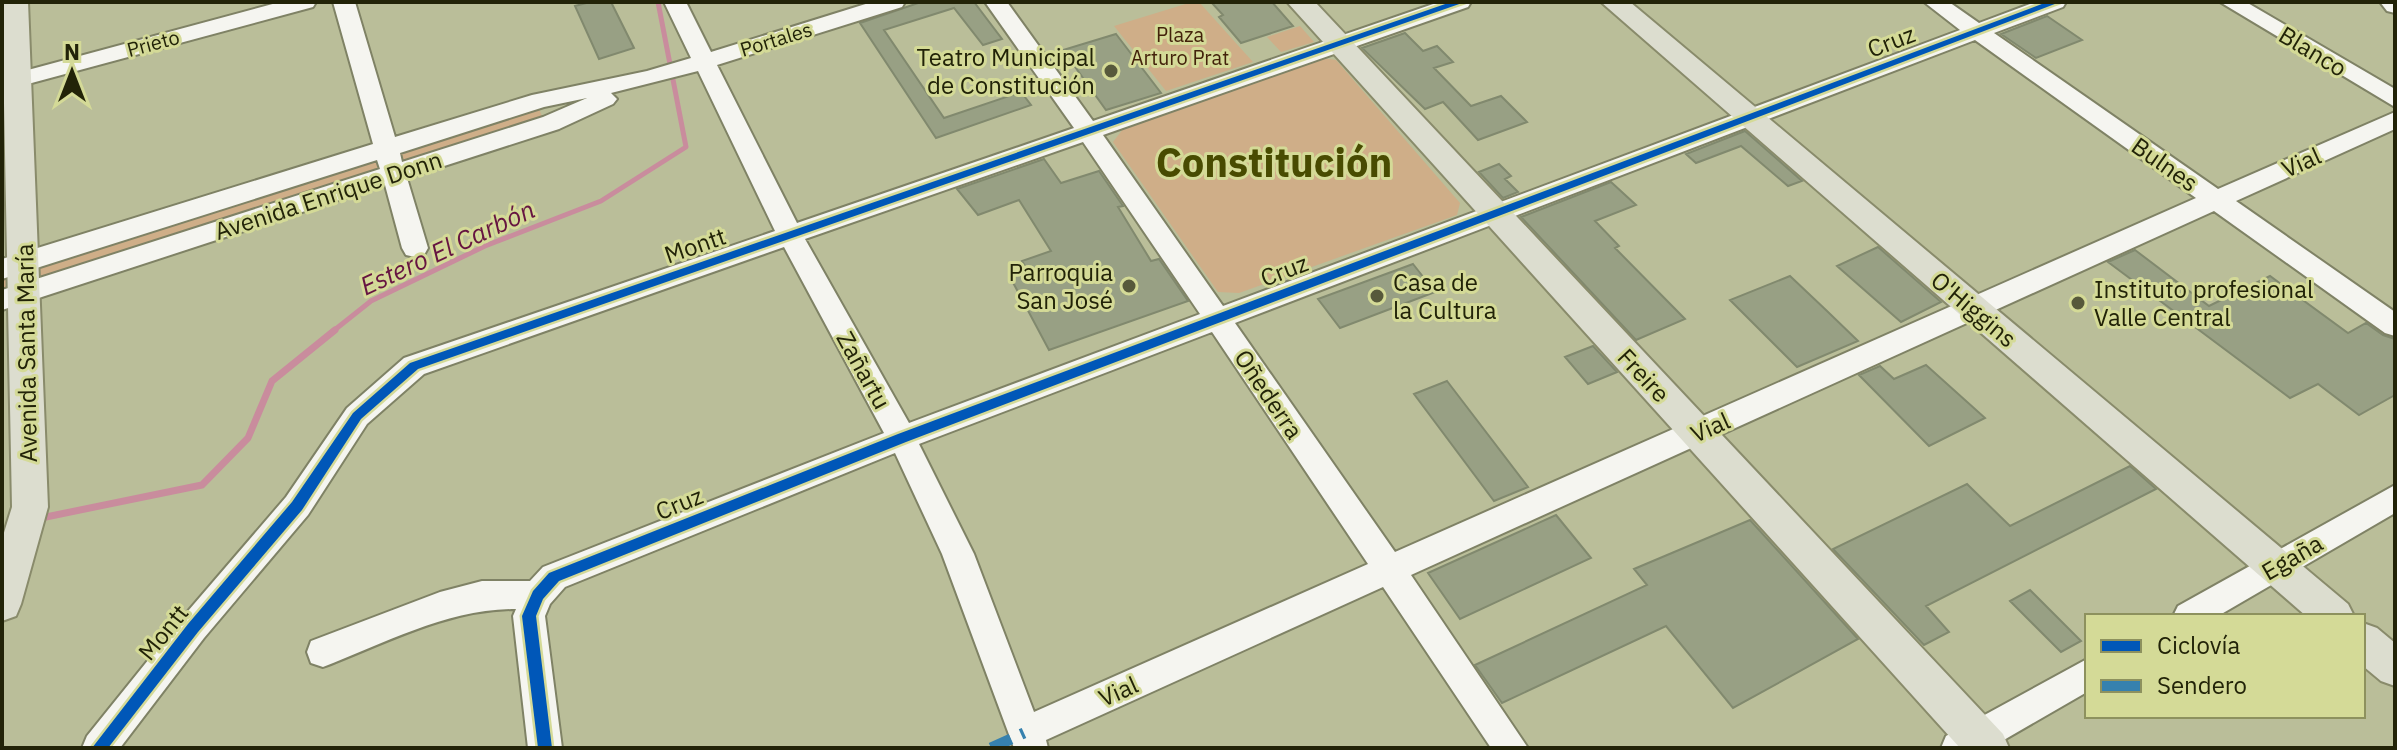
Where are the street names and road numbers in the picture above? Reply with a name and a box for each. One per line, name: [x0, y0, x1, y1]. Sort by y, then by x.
street label: Portales: [737, 15, 815, 63]
street label: Cruz: [1863, 17, 1919, 65]
street label: Blanco: [2273, 18, 2353, 84]
street label: Prieto: [124, 23, 182, 63]
street label: Bulnes: [2125, 130, 2205, 198]
street label: Vial: [2276, 139, 2326, 185]
street label: Avenida Enrique Donn: [210, 143, 446, 247]
street label: Montt: [660, 220, 730, 270]
street label: Avenida Santa María: [8, 243, 44, 463]
street label: Cruz: [1256, 246, 1312, 294]
street label: O'Higgins: [1925, 264, 2023, 354]
street label: Zañartu: [830, 325, 898, 415]
street label: Freire: [1611, 341, 1677, 409]
street label: Oñederra: [1227, 343, 1311, 445]
street label: Vial: [1685, 404, 1735, 450]
street label: Cruz: [651, 479, 707, 527]
street label: Egaña: [2256, 527, 2329, 587]
street label: Montt: [131, 597, 195, 667]
street label: Vial: [1093, 668, 1143, 714]

